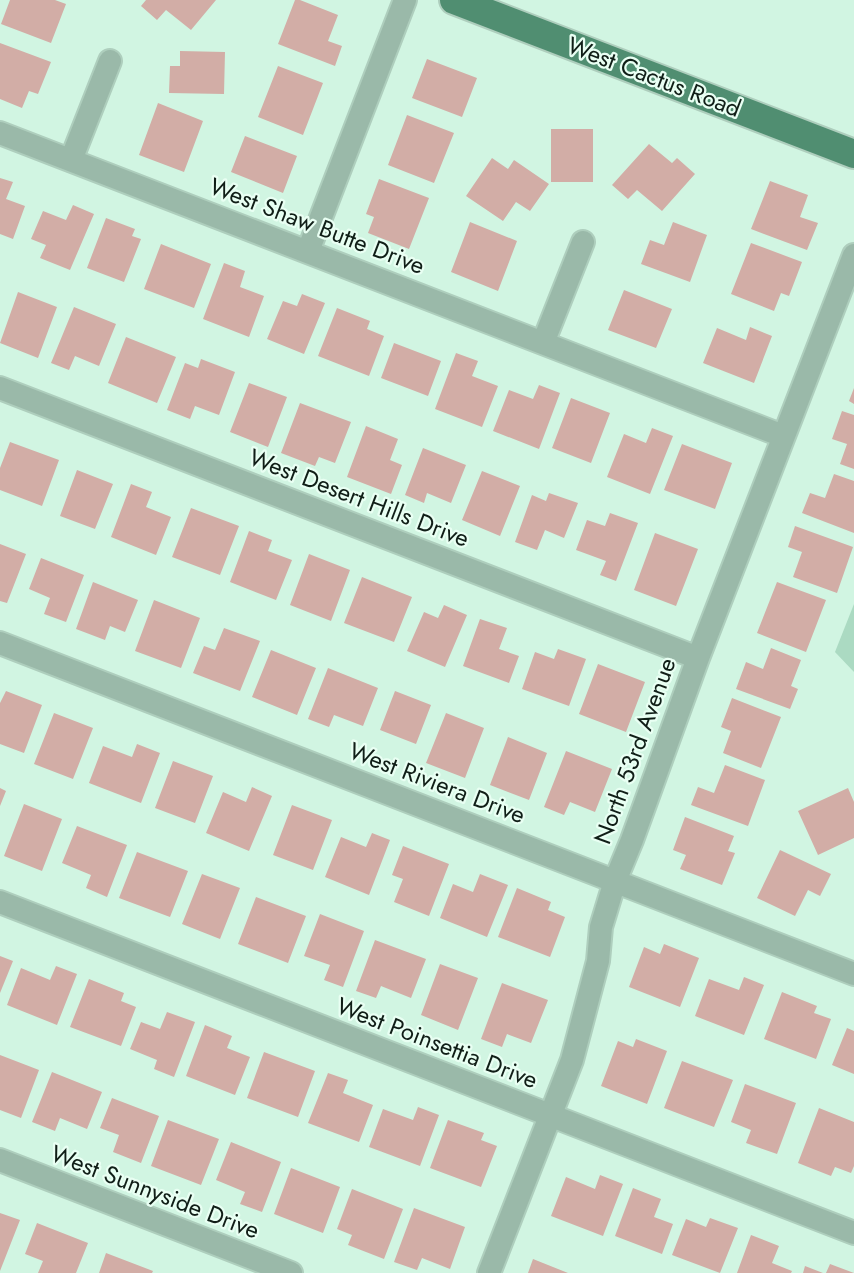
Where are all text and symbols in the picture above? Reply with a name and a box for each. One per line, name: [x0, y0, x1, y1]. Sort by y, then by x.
street label: West Cactus Road: [562, 27, 746, 126]
street label: West Shaw Butte Drive: [205, 168, 430, 283]
street label: West Desert Hills Drive: [244, 439, 474, 556]
street label: North 53rd Avenue: [585, 653, 684, 849]
street label: West Riviera Drive: [344, 733, 530, 832]
street label: West Poinsettia Drive: [331, 988, 543, 1097]
street label: West Sunnyside Drive: [46, 1136, 264, 1247]

